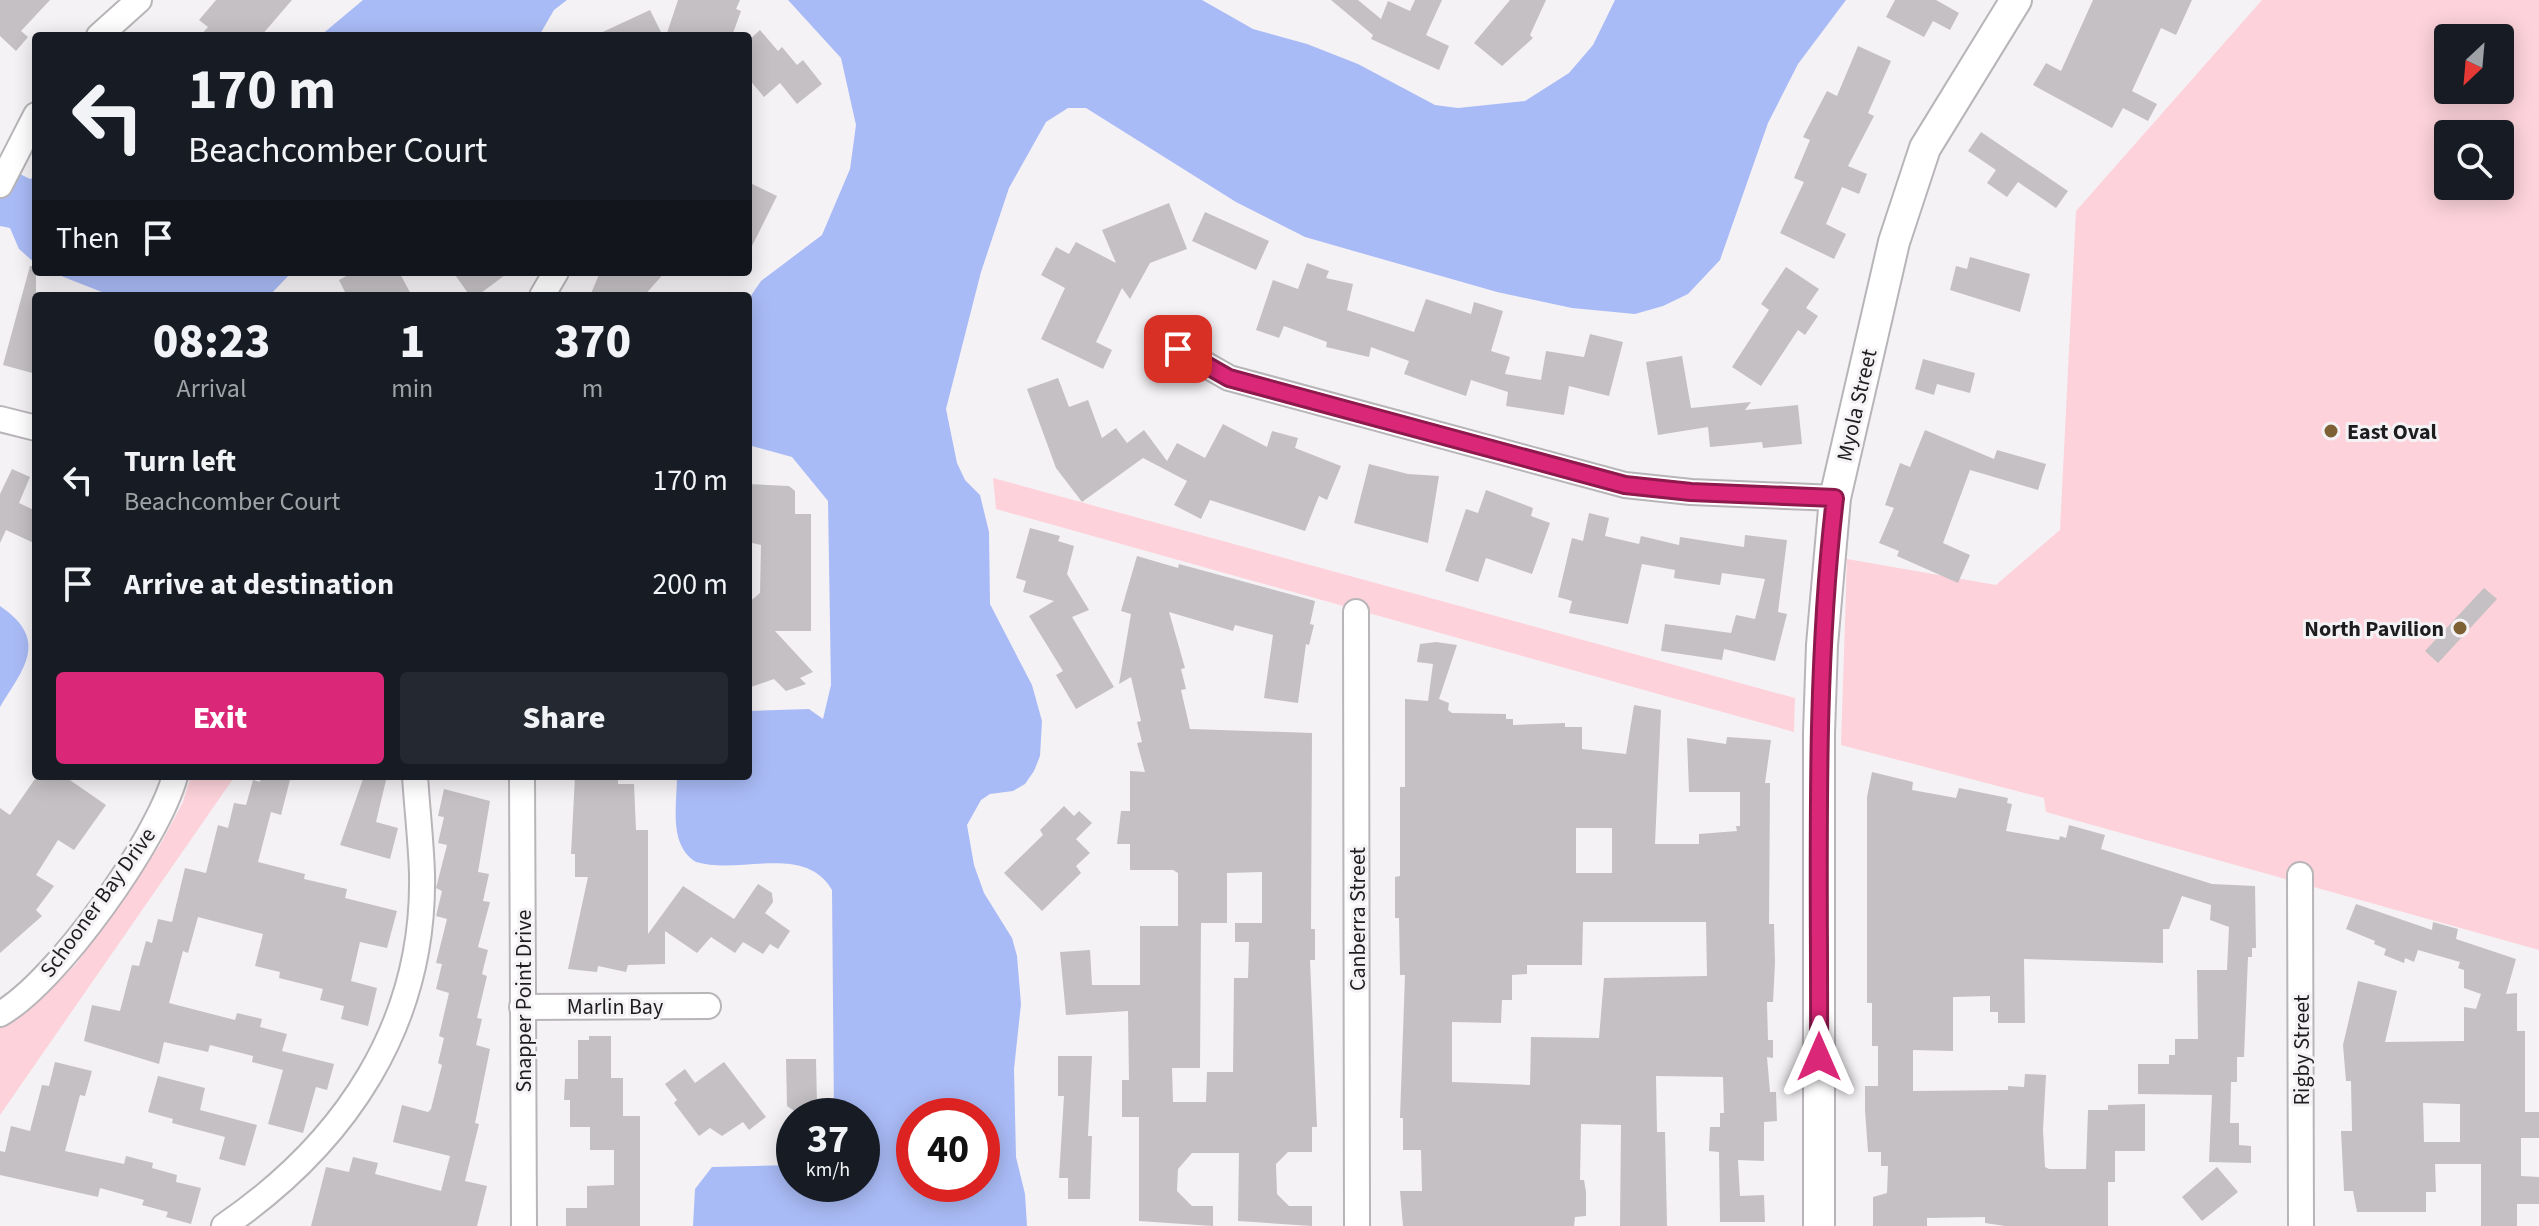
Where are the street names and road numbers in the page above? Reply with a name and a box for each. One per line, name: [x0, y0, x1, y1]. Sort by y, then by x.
street label: Myola Street: [1829, 345, 1886, 465]
street label: Schooner Bay Drive: [32, 821, 163, 984]
street label: Canberra Street: [1342, 846, 1374, 991]
street label: Snapper Point Drive: [508, 909, 540, 1093]
street label: Marlin Bay: [567, 991, 664, 1023]
street label: Rigby Street: [2286, 994, 2318, 1105]

